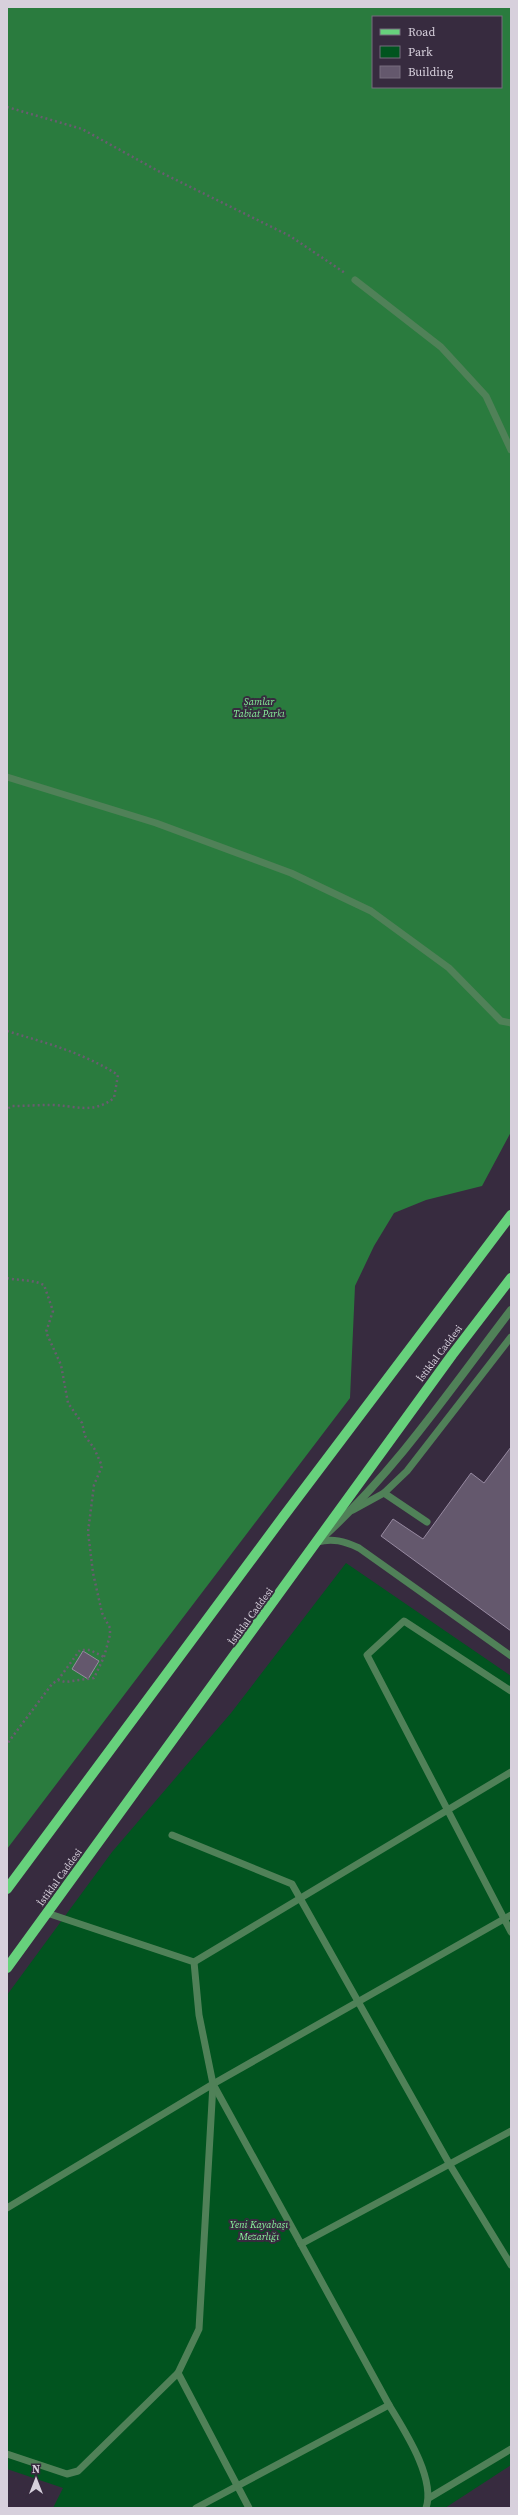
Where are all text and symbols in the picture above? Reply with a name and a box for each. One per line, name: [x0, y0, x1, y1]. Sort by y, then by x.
legend: [372, 16, 502, 88]
text: Road: [408, 24, 435, 40]
text: Park: [408, 44, 433, 60]
text: Building: [408, 64, 453, 80]
park label: Şamlar Tabiat Parkı: [233, 695, 285, 720]
street label: İstiklal Caddesi: [414, 1322, 465, 1384]
street label: İstiklal Caddesi: [225, 1585, 276, 1648]
street label: İstiklal Caddesi: [34, 1846, 85, 1909]
park label: Yeni Kayabaşı Mezarlığı: [230, 2218, 288, 2243]
north arrow: [16, 2459, 56, 2499]
text: N: [32, 2462, 40, 2477]

